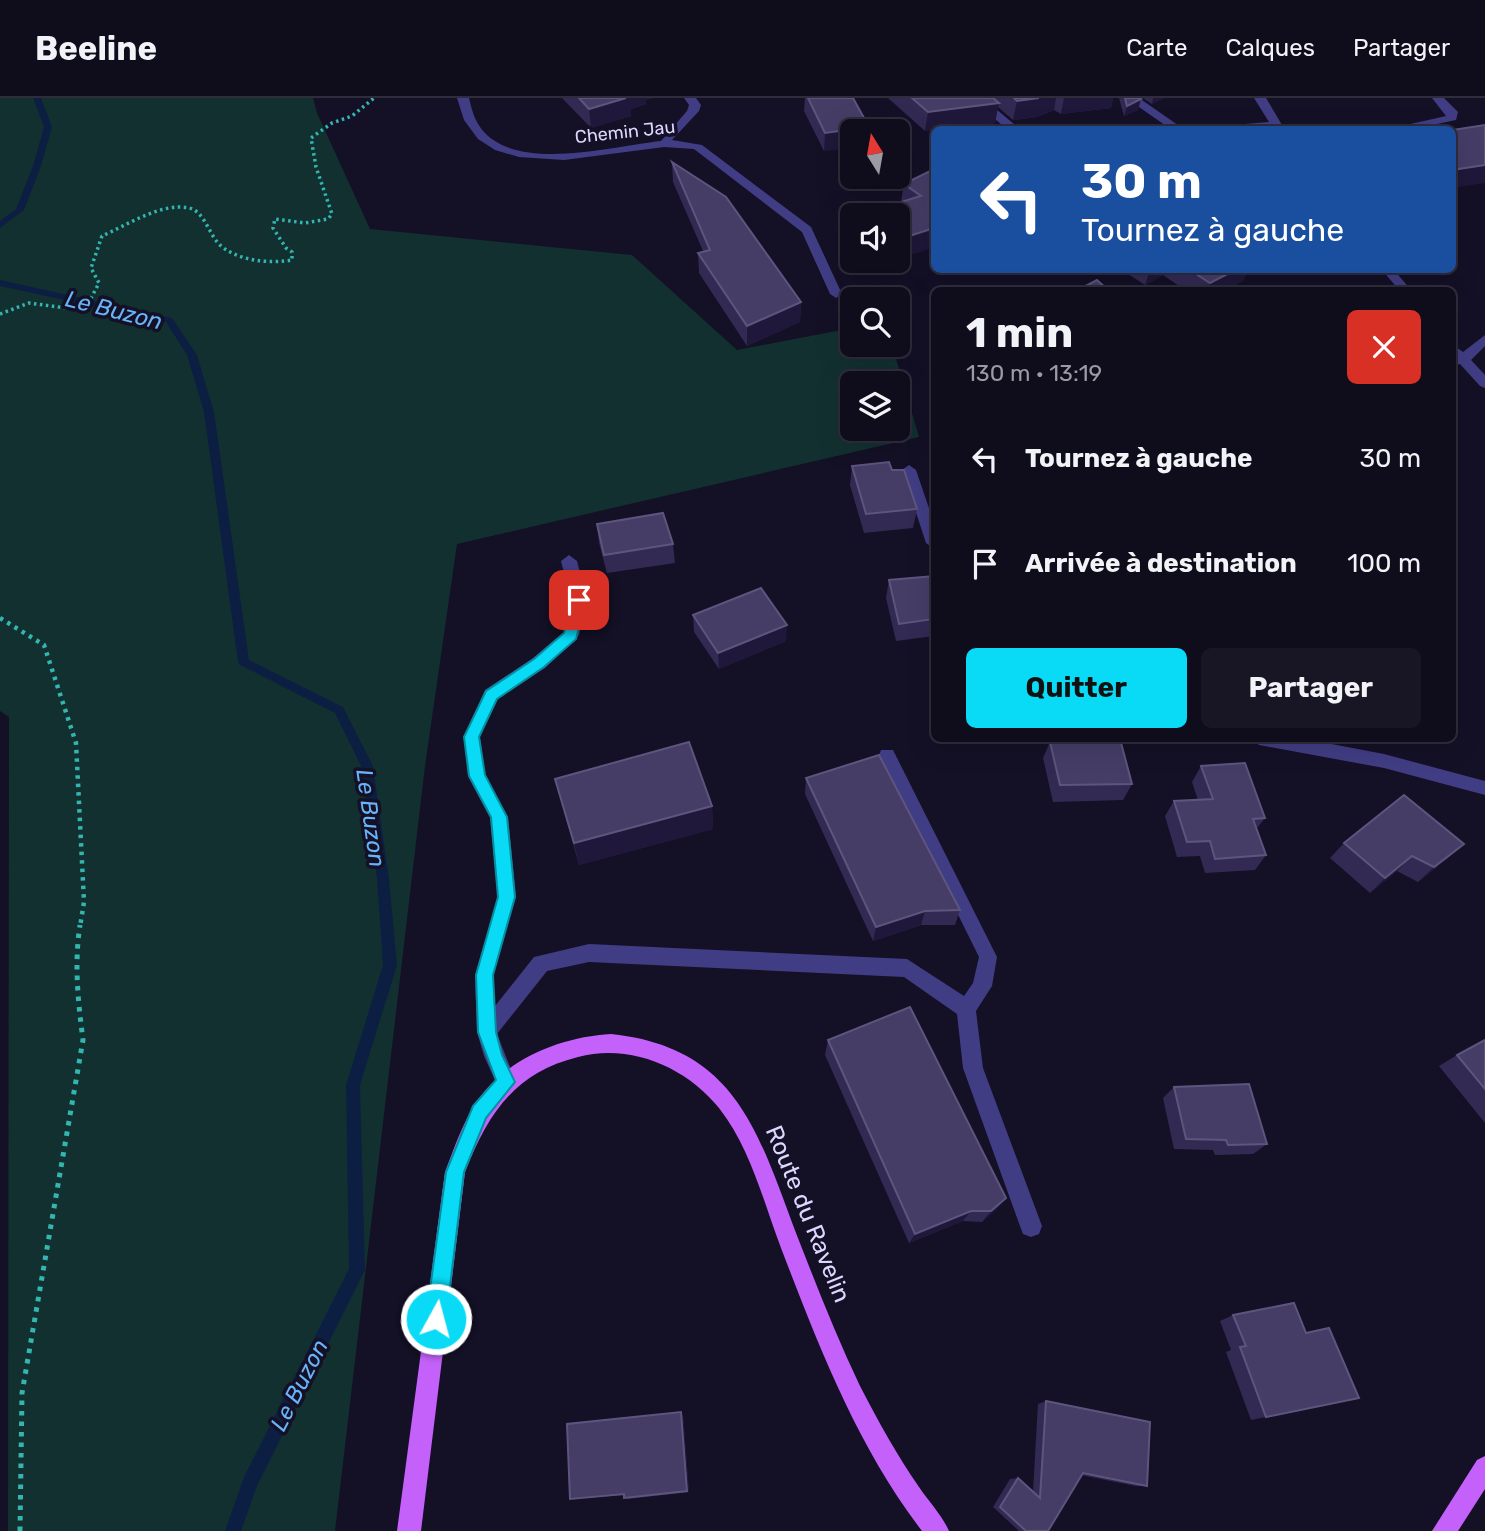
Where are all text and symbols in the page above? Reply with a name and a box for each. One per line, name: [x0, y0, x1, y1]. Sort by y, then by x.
text: Beeline: [35, 29, 157, 68]
text: Carte: [1126, 34, 1187, 62]
text: Calques: [1225, 34, 1315, 62]
text: Partager: [1353, 34, 1450, 62]
street label: Chemin Jau: [574, 116, 676, 148]
north arrow: [840, 119, 910, 189]
map controls: [840, 119, 910, 441]
text: 30 m: [1081, 152, 1202, 210]
icon: left: [966, 154, 1057, 245]
button: sound: [840, 203, 910, 273]
text: Tournez à gauche: [1081, 211, 1344, 249]
water label: Le Buzon: [63, 284, 165, 336]
button: search: [840, 287, 910, 357]
text: 1 min: [966, 308, 1073, 358]
button: close: [1347, 310, 1421, 384]
text: 130 m · 13:19: [966, 359, 1102, 387]
button: layers: [840, 371, 910, 441]
icon: left: [966, 440, 1004, 478]
text: Tournez à gauche: [1025, 443, 1253, 474]
text: 30 m: [1359, 443, 1421, 474]
icon: arrive: [966, 545, 1004, 583]
text: Arrivée à destination: [1025, 548, 1297, 579]
text: 100 m: [1347, 548, 1421, 579]
pin: [549, 570, 609, 630]
icon: arrive: [560, 581, 598, 619]
button: Quitter: [966, 648, 1187, 728]
button: Partager: [1201, 648, 1421, 728]
water label: Le Buzon: [350, 767, 392, 869]
street label: Route du Ravelin: [760, 1121, 856, 1307]
position arrow: [399, 1282, 473, 1356]
water label: Le Buzon: [264, 1335, 334, 1435]

